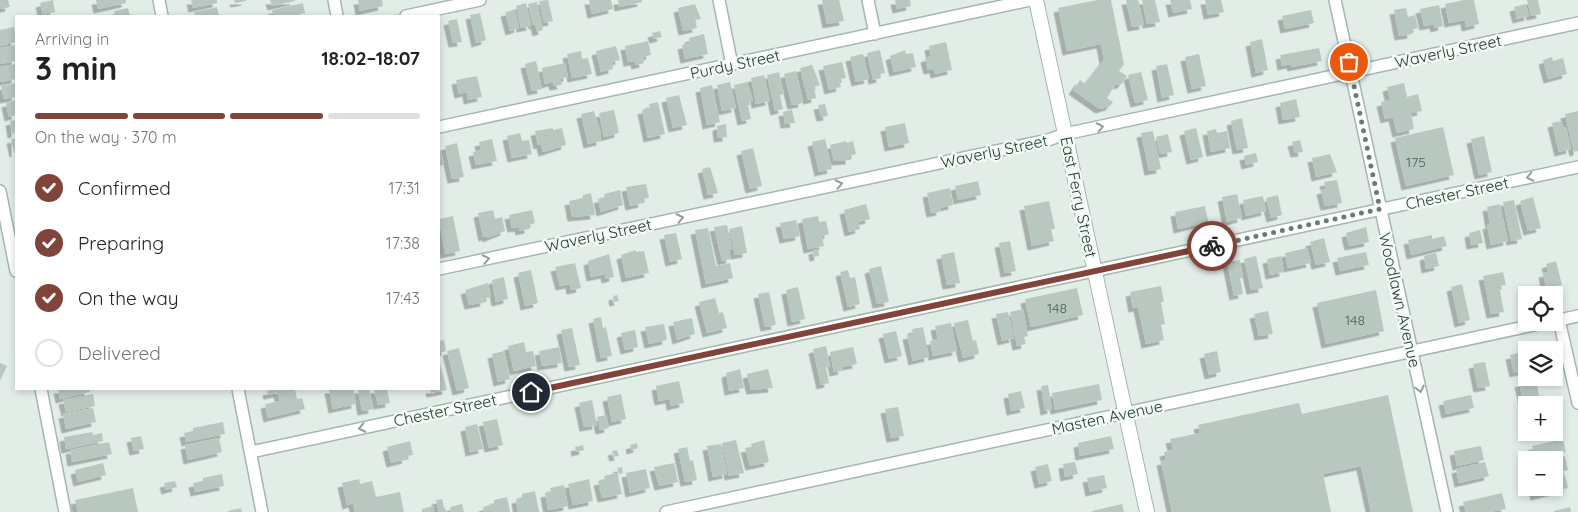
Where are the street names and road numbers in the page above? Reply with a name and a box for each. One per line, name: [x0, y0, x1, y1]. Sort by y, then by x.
street label: Waverly Street: [1393, 30, 1503, 72]
street label: Purdy Street: [688, 45, 782, 83]
street label: Waverly Street: [939, 130, 1049, 172]
street label: East Ferry Street: [1056, 135, 1102, 259]
street label: Chester Street: [1404, 172, 1510, 214]
street label: Waverly Street: [543, 214, 653, 256]
street label: Woodlawn Avenue: [1375, 231, 1425, 369]
street label: Chester Street: [392, 389, 498, 431]
street label: Masten Avenue: [1050, 395, 1164, 439]

